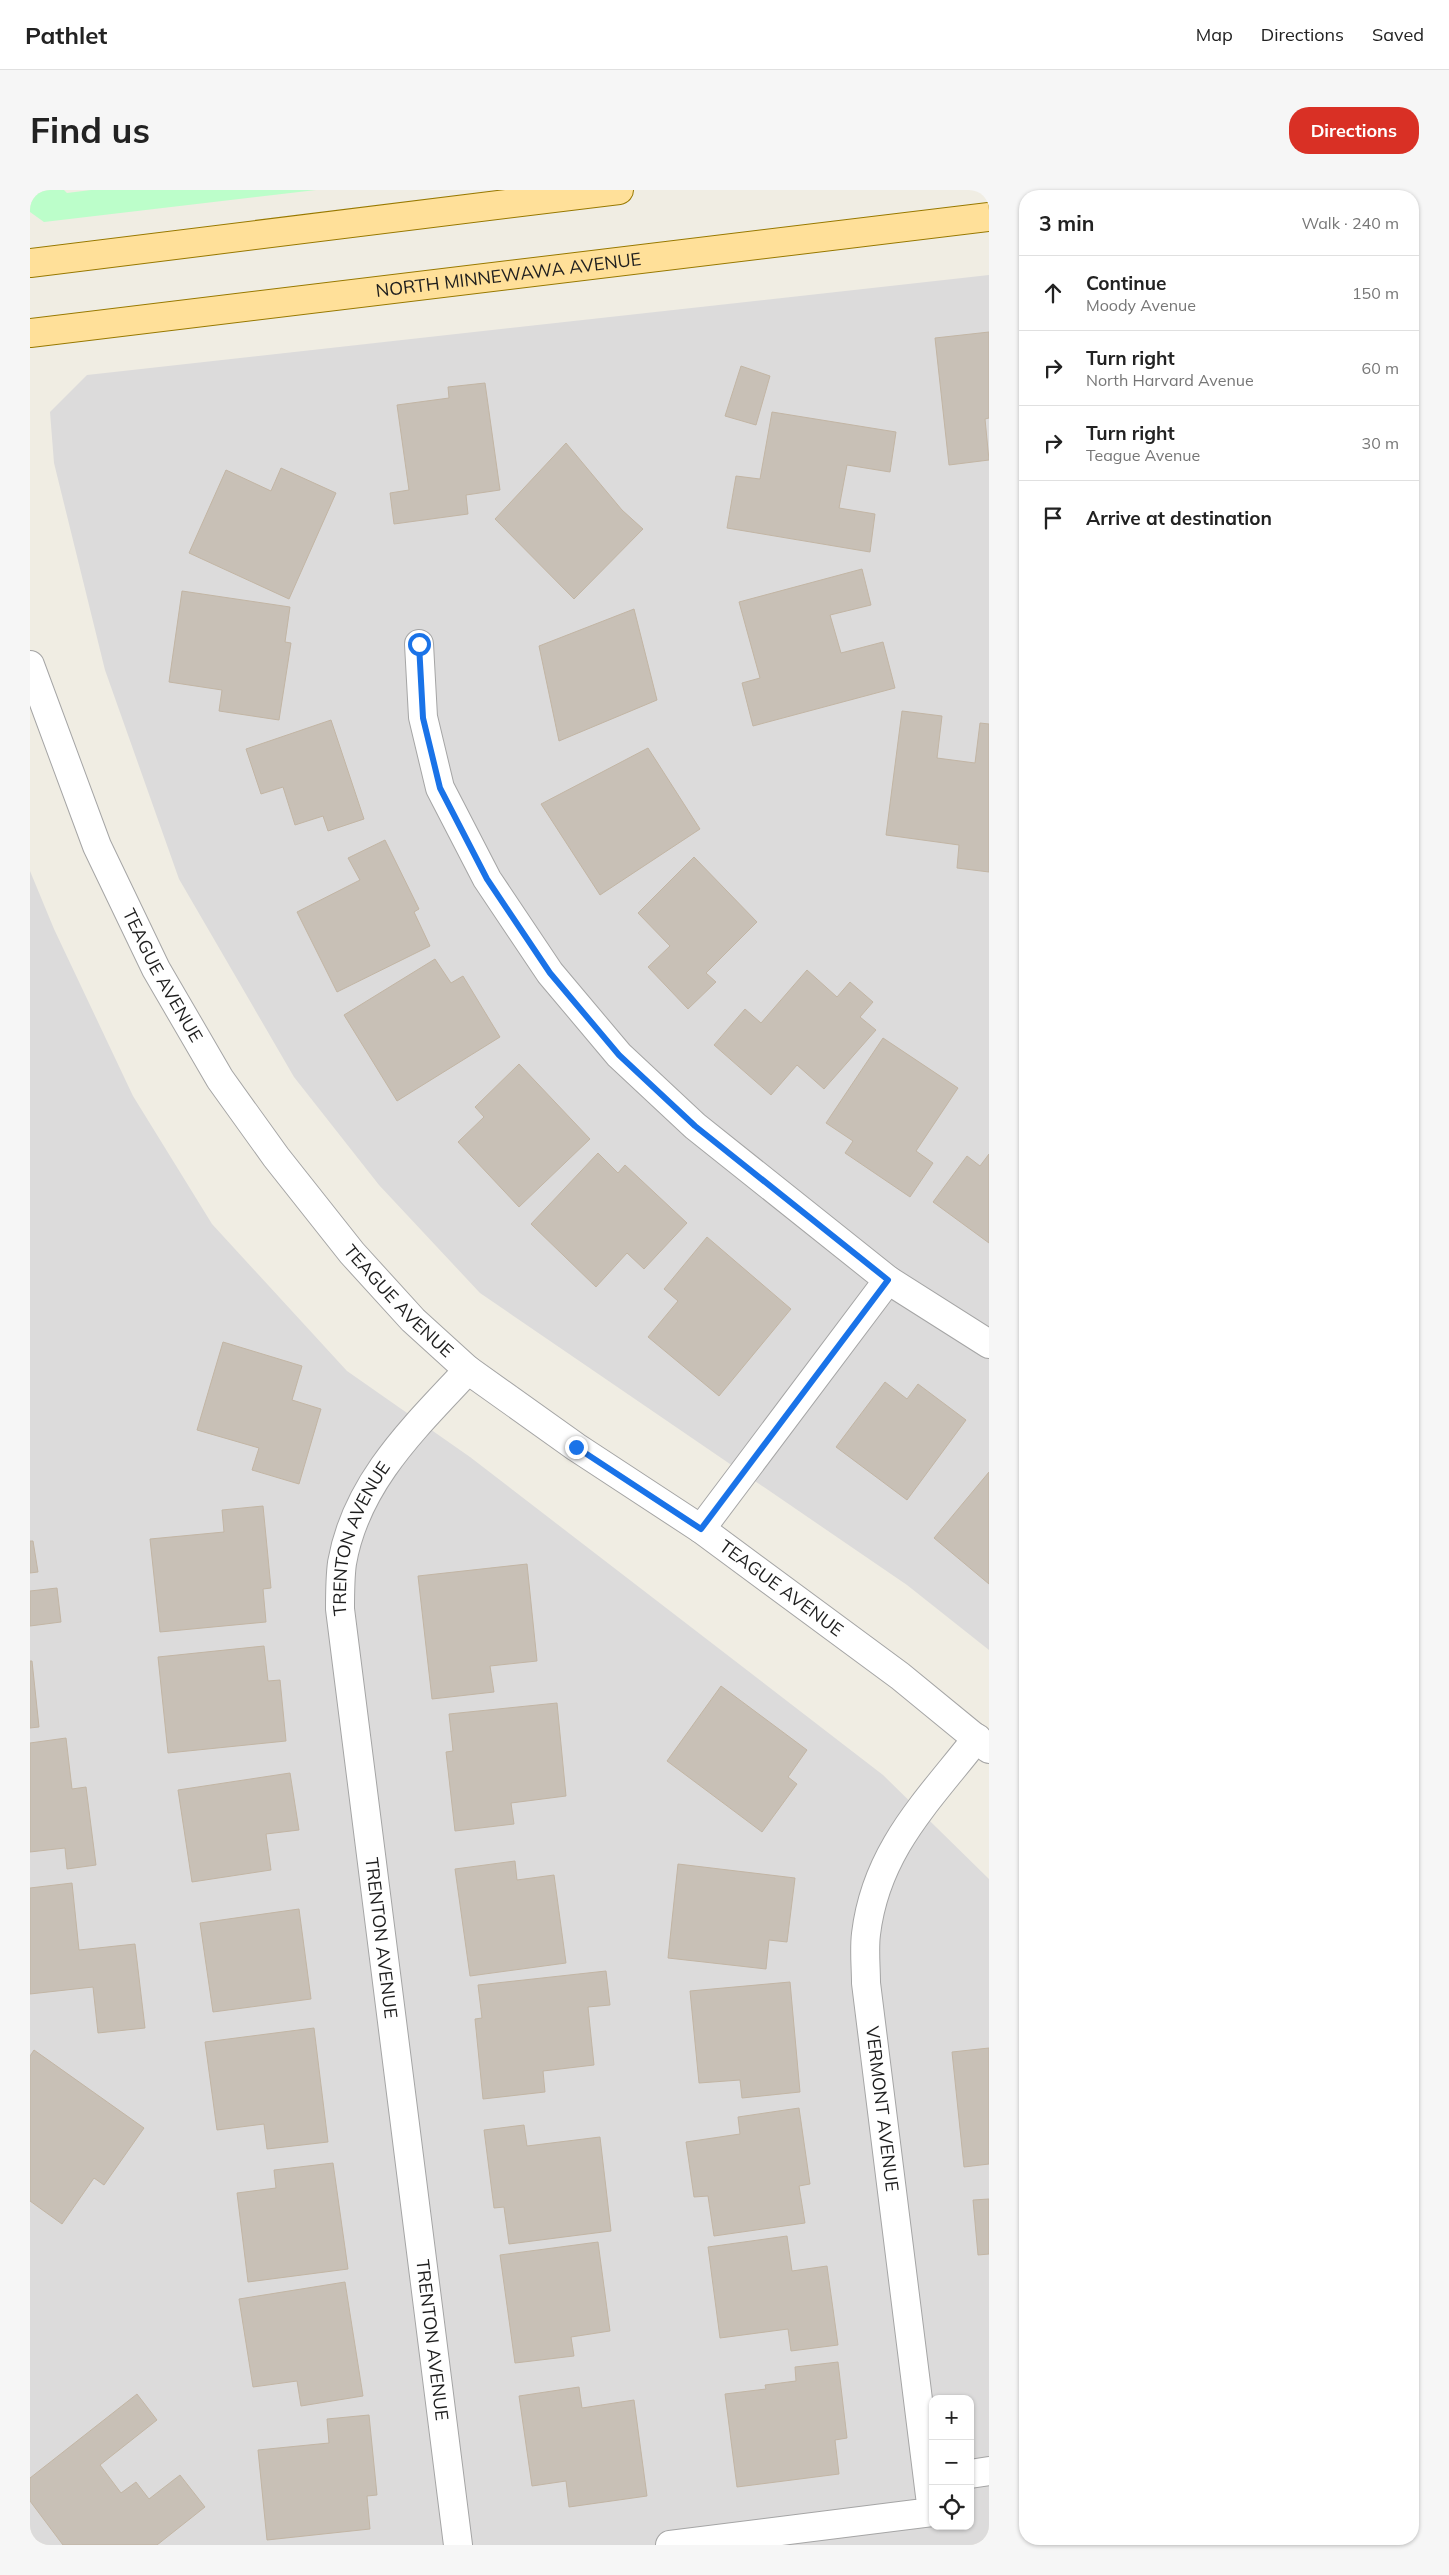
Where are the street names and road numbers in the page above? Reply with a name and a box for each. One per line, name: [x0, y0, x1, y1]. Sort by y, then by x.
street label: NORTH MINNEWAWA AVENUE: [374, 247, 642, 302]
street label: TEAGUE AVENUE: [118, 905, 208, 1046]
street label: TEAGUE AVENUE: [339, 1240, 458, 1362]
street label: TRENTON AVENUE: [328, 1457, 395, 1617]
street label: TEAGUE AVENUE: [715, 1535, 848, 1641]
street label: TRENTON AVENUE: [360, 1856, 403, 2020]
street label: VERMONT AVENUE: [861, 2025, 904, 2193]
street label: TRENTON AVENUE: [411, 2258, 454, 2422]

